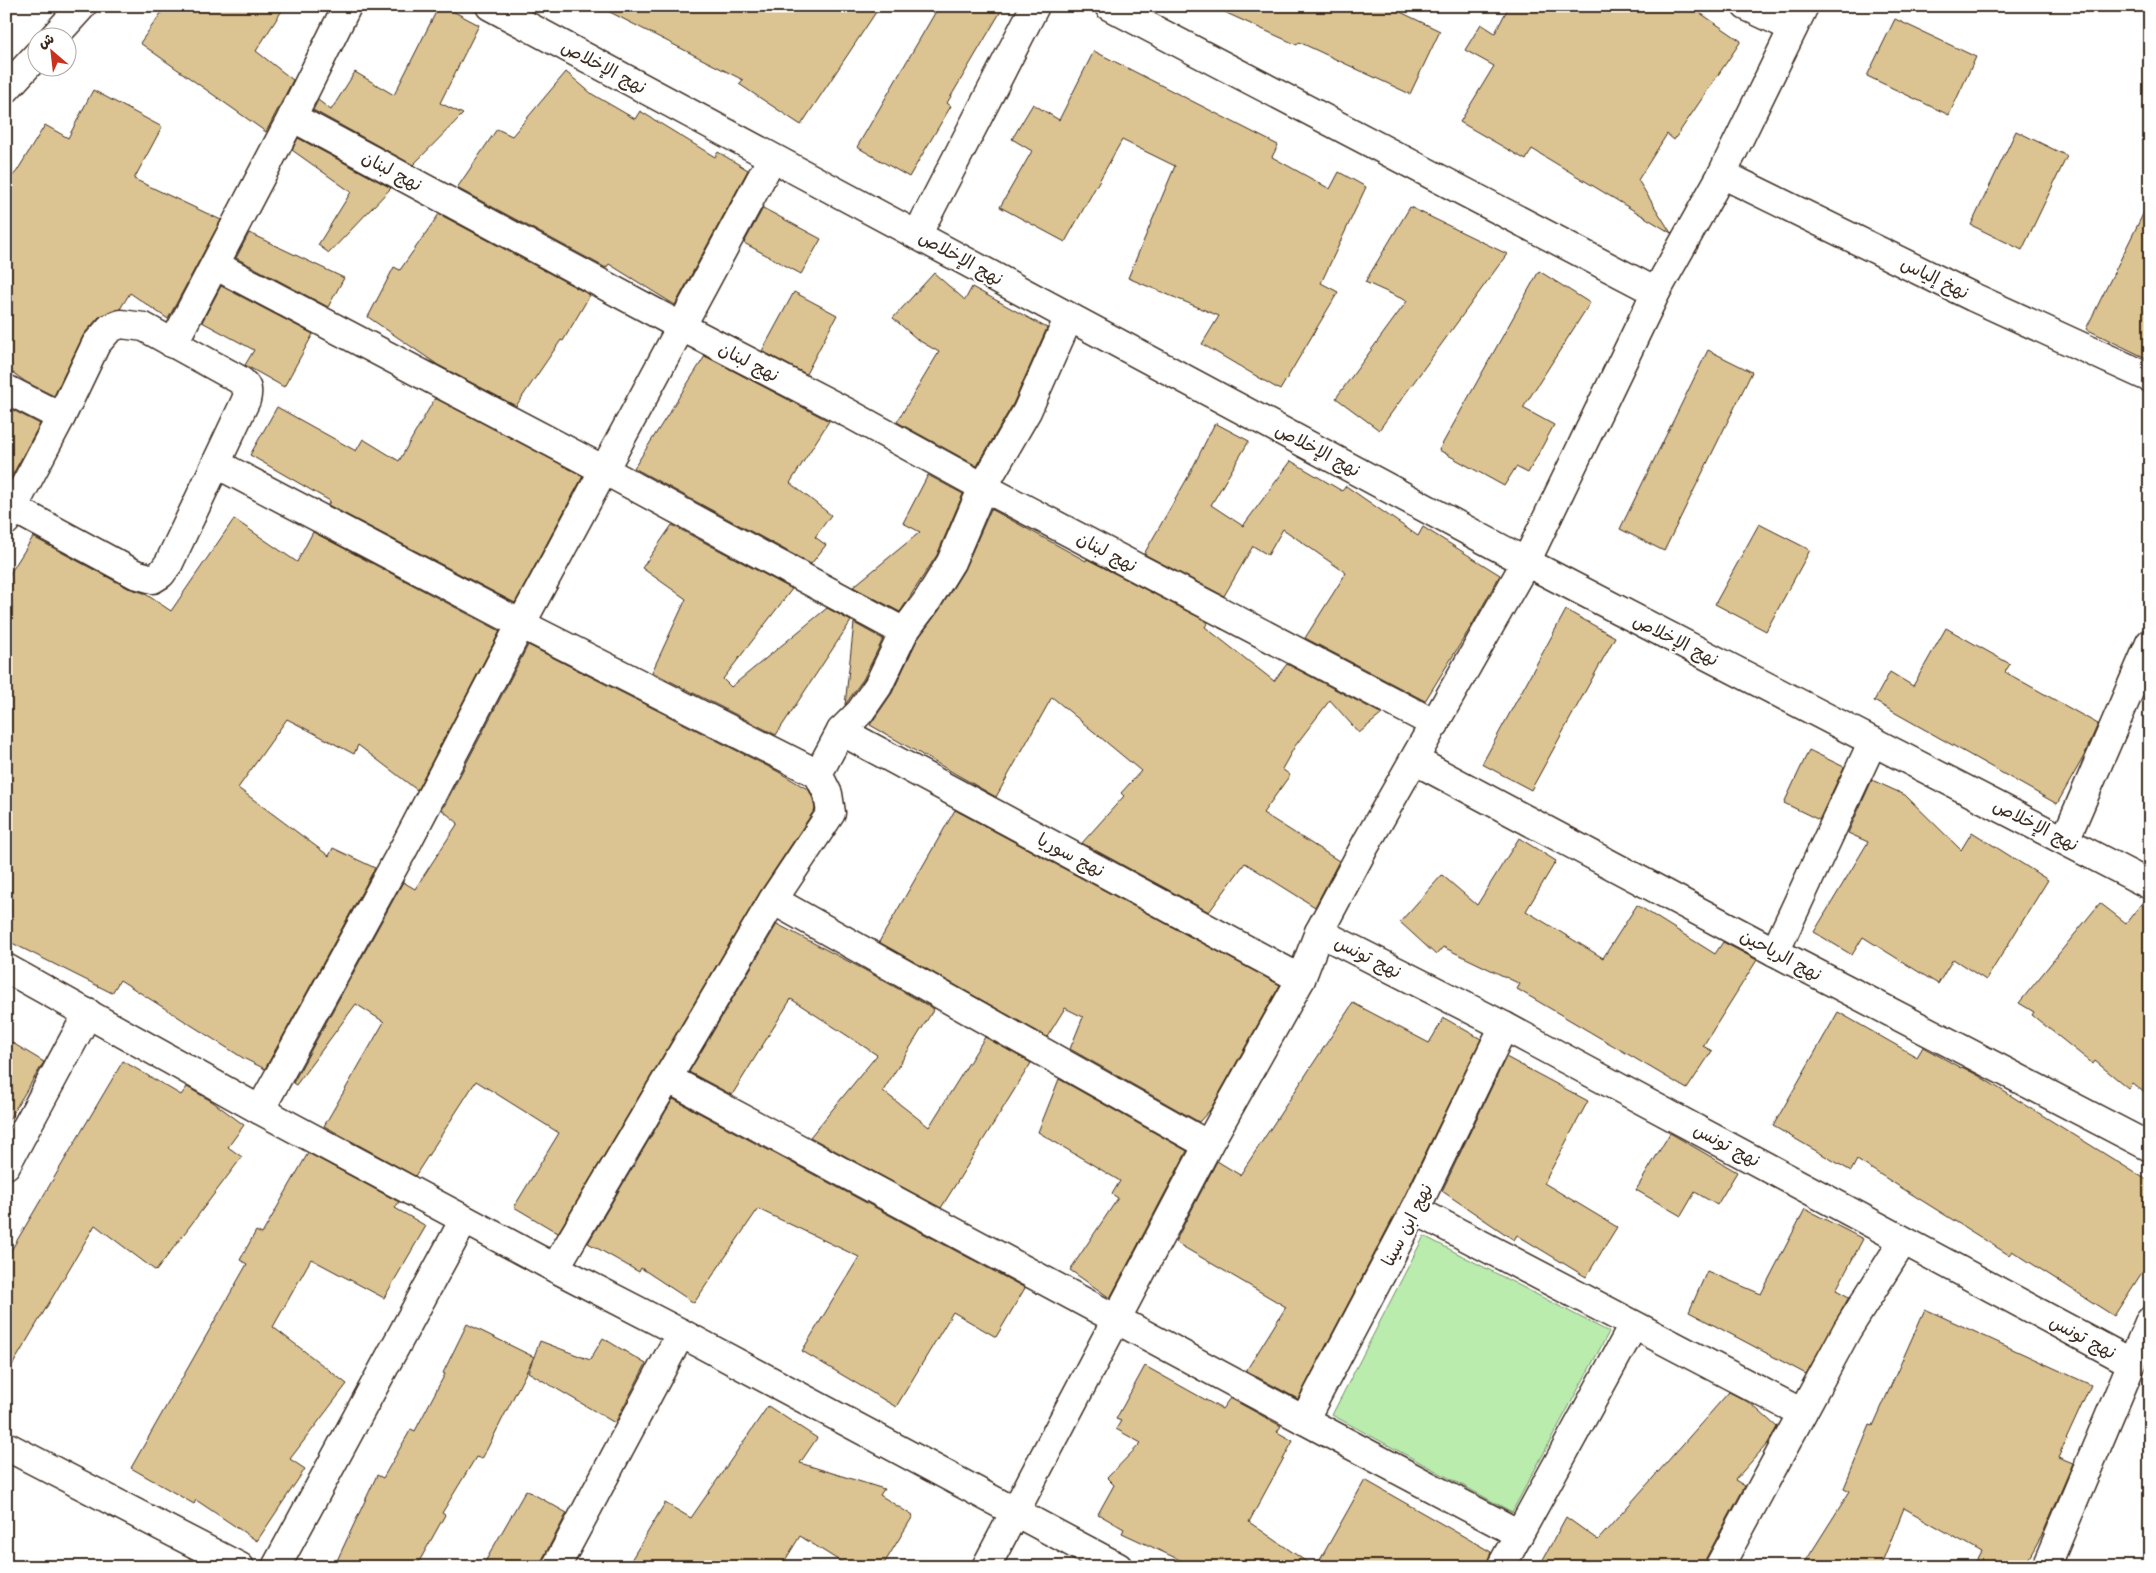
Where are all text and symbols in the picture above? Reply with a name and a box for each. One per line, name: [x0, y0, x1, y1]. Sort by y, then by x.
north arrow: [28, 28, 78, 78]
text: ش: [35, 30, 57, 52]
street label: نهج الإخلاص: [557, 36, 650, 99]
street label: نهج لبنان: [358, 147, 425, 197]
street label: نهج الإخلاص: [914, 227, 1007, 291]
street label: نهخ إلياس: [1897, 253, 1972, 305]
street label: نهج لبنان: [715, 338, 783, 387]
street label: نهج الإخلاص: [1271, 419, 1364, 482]
street label: نهج لبنان: [1073, 528, 1140, 578]
street label: نهج الإخلاص: [1629, 610, 1722, 672]
street label: نهج الإخلاص: [1989, 795, 2082, 857]
street label: نهج سوريا: [1033, 829, 1108, 883]
street label: نهج الرياحين: [1736, 925, 1825, 987]
street label: نهج تونس: [1330, 932, 1405, 984]
street label: نهج تونس: [1690, 1119, 1764, 1173]
street label: نهج ابن سينا: [1378, 1180, 1438, 1271]
street label: نهج تونس: [2046, 1311, 2120, 1365]

